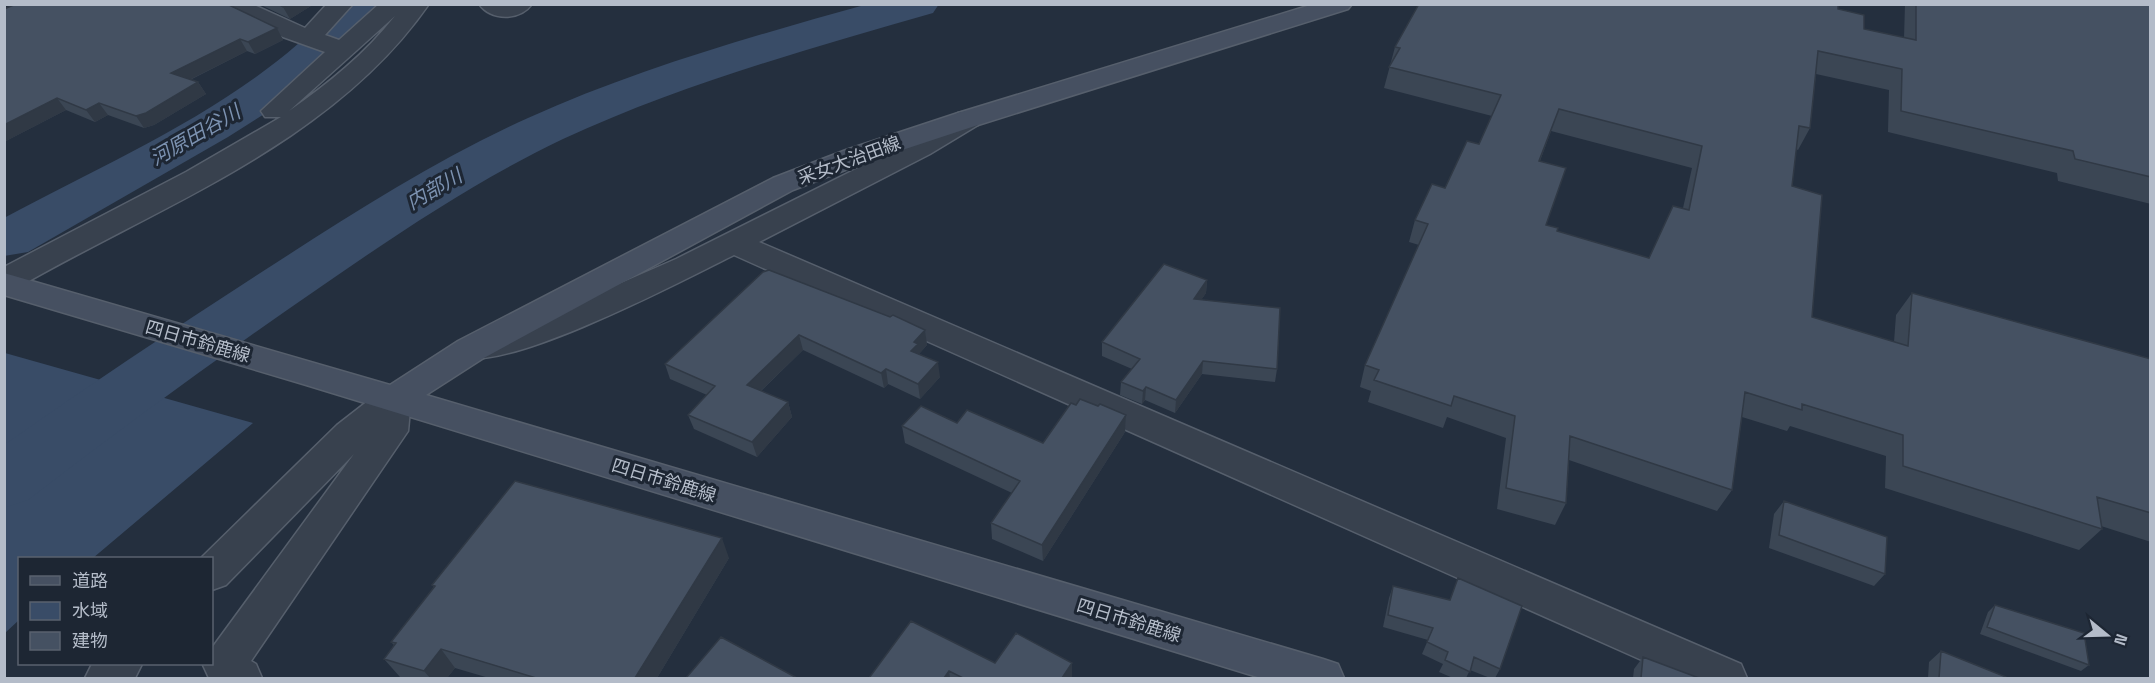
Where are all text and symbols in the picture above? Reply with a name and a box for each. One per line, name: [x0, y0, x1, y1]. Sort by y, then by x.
water label: 河原田谷川: [145, 98, 247, 171]
street label: 采女大治田線: [794, 131, 904, 189]
water label: 内部川: [402, 162, 468, 215]
street label: 四日市鈴鹿線: [143, 315, 253, 367]
street label: 四日市鈴鹿線: [609, 453, 719, 507]
legend: [18, 557, 213, 665]
text: 道路: [72, 569, 108, 592]
street label: 四日市鈴鹿線: [1074, 593, 1184, 647]
text: 水域: [72, 599, 108, 622]
north arrow: [2077, 605, 2137, 665]
text: 建物: [72, 629, 108, 652]
text: N: [2109, 631, 2132, 648]

